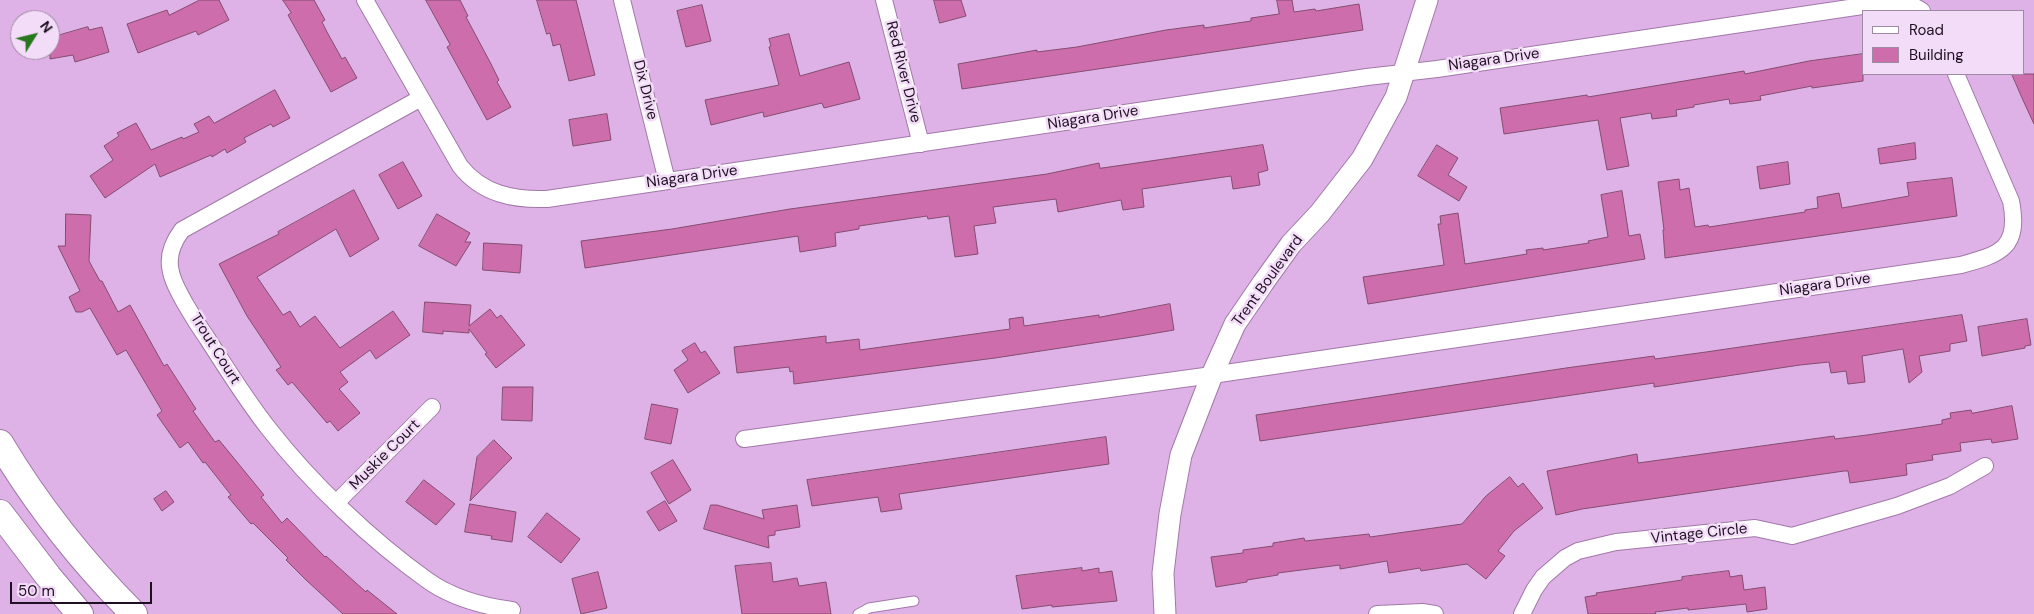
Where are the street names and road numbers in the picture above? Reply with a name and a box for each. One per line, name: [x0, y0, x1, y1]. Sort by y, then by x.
street label: Red River Drive: [882, 19, 924, 125]
street label: Niagara Drive: [1447, 45, 1541, 75]
street label: Dix Drive: [629, 58, 661, 122]
street label: Niagara Drive: [1046, 102, 1140, 134]
street label: Niagara Drive: [645, 162, 739, 192]
street label: Trent Boulevard: [1229, 232, 1307, 330]
street label: Niagara Drive: [1778, 270, 1872, 300]
street label: Trout Court: [186, 310, 244, 388]
street label: Muskie Court: [346, 416, 424, 494]
street label: Vintage Circle: [1650, 520, 1748, 548]

